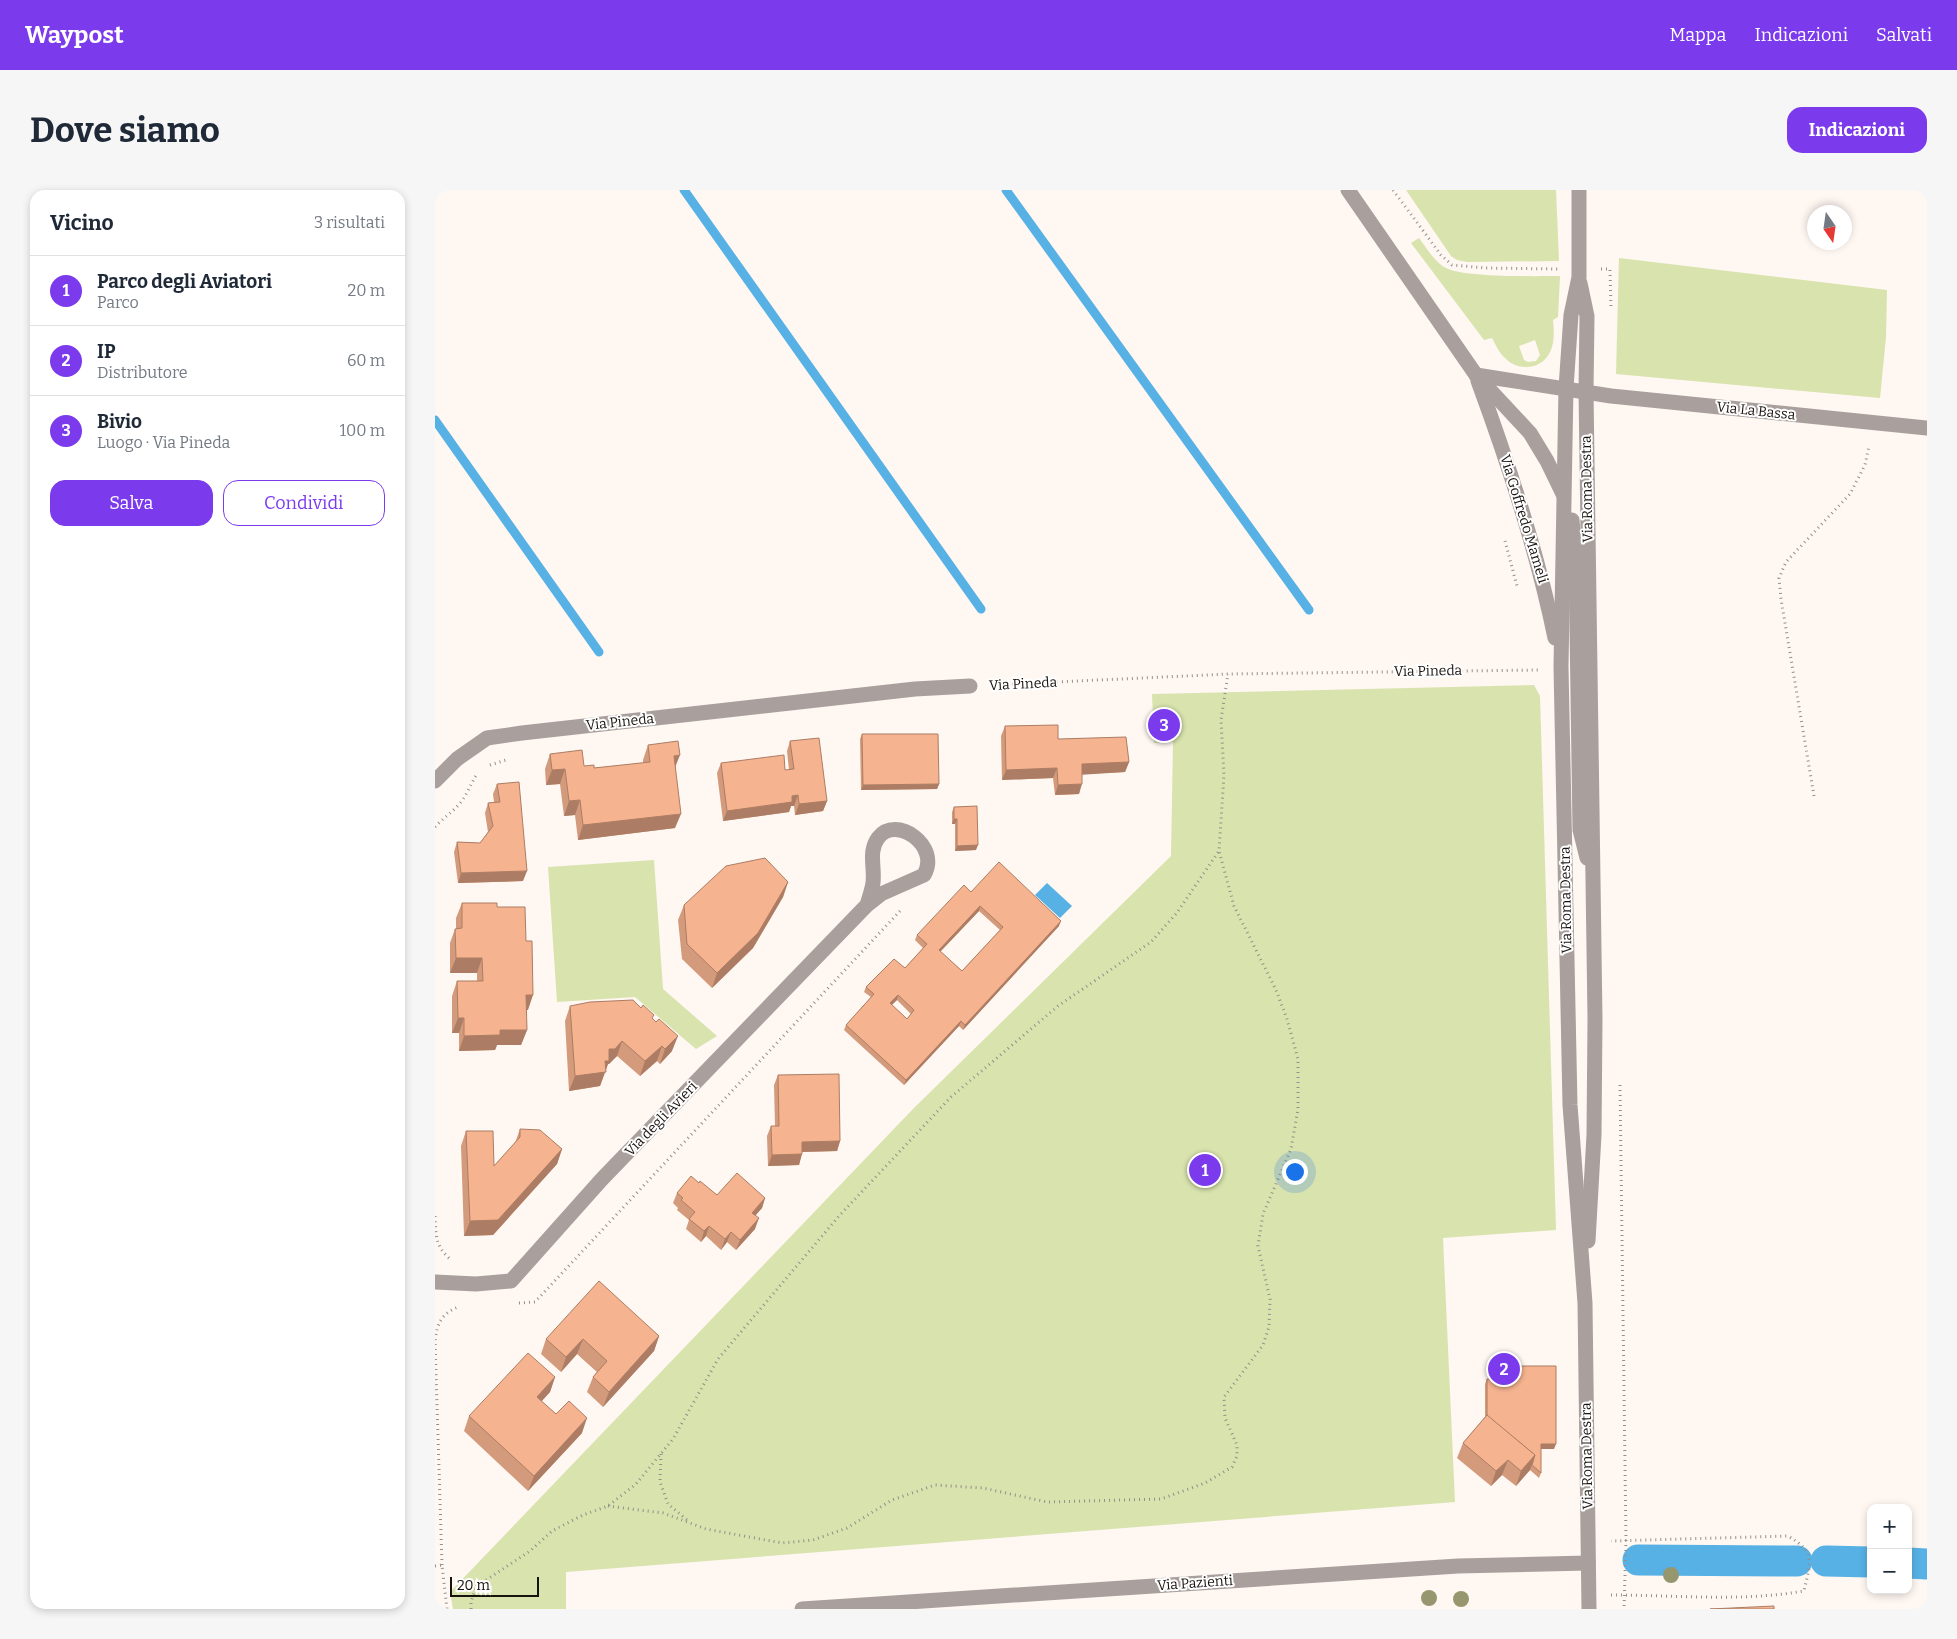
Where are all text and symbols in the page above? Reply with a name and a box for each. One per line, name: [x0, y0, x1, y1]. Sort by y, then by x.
text: Waypost: [25, 21, 124, 49]
text: Mappa: [1670, 24, 1726, 46]
text: Indicazioni: [1754, 24, 1848, 46]
text: Salvati: [1876, 24, 1932, 46]
button: Indicazioni: [1787, 107, 1927, 153]
text: Dove siamo: [30, 109, 220, 151]
north arrow: [1807, 205, 1852, 250]
text: Vicino: [50, 210, 114, 236]
text: 3 risultati: [314, 213, 385, 232]
text: Parco degli Aviatori: [97, 270, 272, 293]
text: 1: [63, 281, 69, 300]
text: 20 m: [348, 281, 385, 300]
text: Parco: [97, 293, 139, 312]
text: IP: [97, 340, 115, 363]
text: 2: [61, 351, 71, 370]
text: 60 m: [347, 351, 385, 370]
text: Distributore: [97, 363, 187, 382]
street label: Via La Bassa: [1716, 398, 1796, 424]
text: Bivio: [97, 410, 142, 433]
text: 3: [61, 421, 71, 440]
text: 100 m: [340, 421, 385, 440]
text: Luogo · Via Pineda: [97, 433, 230, 452]
street label: Via Roma Destra: [1578, 435, 1596, 543]
street label: Via Goffredo Mameli: [1496, 453, 1552, 585]
button: Salva: [50, 480, 213, 526]
button: Condividi: [223, 480, 385, 526]
street label: Via Pineda: [1394, 662, 1463, 680]
street label: Via Pineda: [989, 674, 1058, 694]
pin: 3: [1148, 706, 1180, 744]
street label: Via Pineda: [585, 710, 655, 734]
street label: Via Roma Destra: [1557, 846, 1575, 954]
street label: Via degli Avieri: [621, 1078, 701, 1160]
pin: 1: [1189, 1151, 1221, 1189]
your location: [1282, 1159, 1308, 1185]
pin: 2: [1488, 1350, 1520, 1388]
street label: Via Roma Destra: [1578, 1402, 1596, 1510]
map controls: [1867, 1504, 1912, 1594]
button: +: [1867, 1504, 1912, 1549]
button: −: [1867, 1549, 1912, 1594]
street label: Via Pazienti: [1157, 1572, 1233, 1594]
scale bar: [450, 1574, 539, 1597]
text: 20 m: [457, 1577, 490, 1594]

